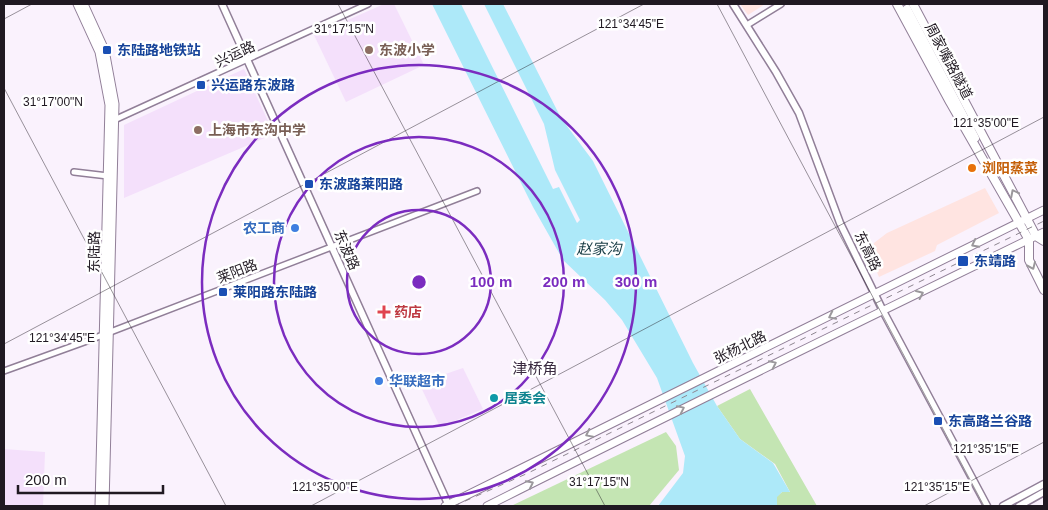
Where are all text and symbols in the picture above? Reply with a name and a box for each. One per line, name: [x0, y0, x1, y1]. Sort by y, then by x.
text: 121°34'45"E: [598, 17, 664, 31]
street label: 周家嘴路隧道: [922, 20, 976, 102]
text: 31°17'15"N: [314, 22, 374, 36]
street label: 兴运路: [213, 38, 257, 70]
place label: 东陆路地铁站: [117, 42, 201, 58]
place label: 东波小学: [379, 42, 435, 58]
marker: 东陆路地铁站: [101, 44, 113, 56]
marker: 东波小学: [363, 44, 375, 56]
place label: 兴运路东波路: [211, 77, 295, 93]
marker: 兴运路东波路: [195, 79, 207, 91]
text: 31°17'00"N: [23, 95, 83, 109]
text: 121°35'00"E: [953, 116, 1019, 130]
place label: 上海市东沟中学: [208, 122, 306, 138]
marker: 上海市东沟中学: [192, 124, 204, 136]
place label: 浏阳蒸菜: [982, 160, 1038, 176]
marker: 浏阳蒸菜: [966, 162, 978, 174]
place label: 东波路莱阳路: [319, 176, 403, 192]
marker: 东波路莱阳路: [303, 178, 315, 190]
one-way arrow: [1010, 189, 1020, 198]
place label: 农工商: [243, 220, 285, 236]
marker: 农工商: [289, 222, 301, 234]
street label: 东波路: [331, 228, 363, 272]
street label: 东高路: [852, 229, 884, 273]
street label: 东陆路: [86, 231, 102, 273]
one-way arrow: [972, 238, 981, 248]
water label: 赵家沟: [576, 240, 623, 257]
place label: 东靖路: [974, 253, 1016, 269]
marker: 东靖路: [956, 254, 970, 268]
street label: 莱阳路: [215, 256, 259, 286]
one-way arrow: [1026, 261, 1037, 270]
centre of rings: [410, 273, 428, 291]
text: 100 m: [470, 273, 512, 290]
text: 200 m: [543, 273, 585, 290]
text: 300 m: [615, 273, 657, 290]
place label: 莱阳路东陆路: [233, 284, 317, 300]
marker: 莱阳路东陆路: [217, 286, 229, 298]
one-way arrow: [915, 290, 924, 300]
place label: 药店: [394, 304, 422, 320]
marker: 药店: [378, 306, 390, 318]
one-way arrow: [828, 310, 837, 320]
street label: 张杨北路: [711, 328, 769, 366]
text: 121°34'45"E: [29, 331, 95, 345]
district label: 津桥角: [512, 360, 558, 377]
one-way arrow: [768, 360, 777, 370]
place label: 华联超市: [389, 373, 445, 389]
marker: 华联超市: [373, 375, 385, 387]
place label: 居委会: [504, 390, 546, 406]
marker: 居委会: [488, 392, 500, 404]
one-way arrow: [676, 405, 685, 415]
place label: 东高路兰谷路: [948, 413, 1032, 429]
marker: 东高路兰谷路: [932, 415, 944, 427]
one-way arrow: [585, 428, 594, 439]
text: 121°35'15"E: [953, 442, 1019, 456]
scale bar: [18, 462, 162, 494]
text: 200 m: [25, 471, 67, 488]
text: 31°17'15"N: [569, 475, 629, 489]
text: 121°35'00"E: [292, 480, 358, 494]
one-way arrow: [525, 480, 534, 490]
text: 121°35'15"E: [904, 480, 970, 494]

